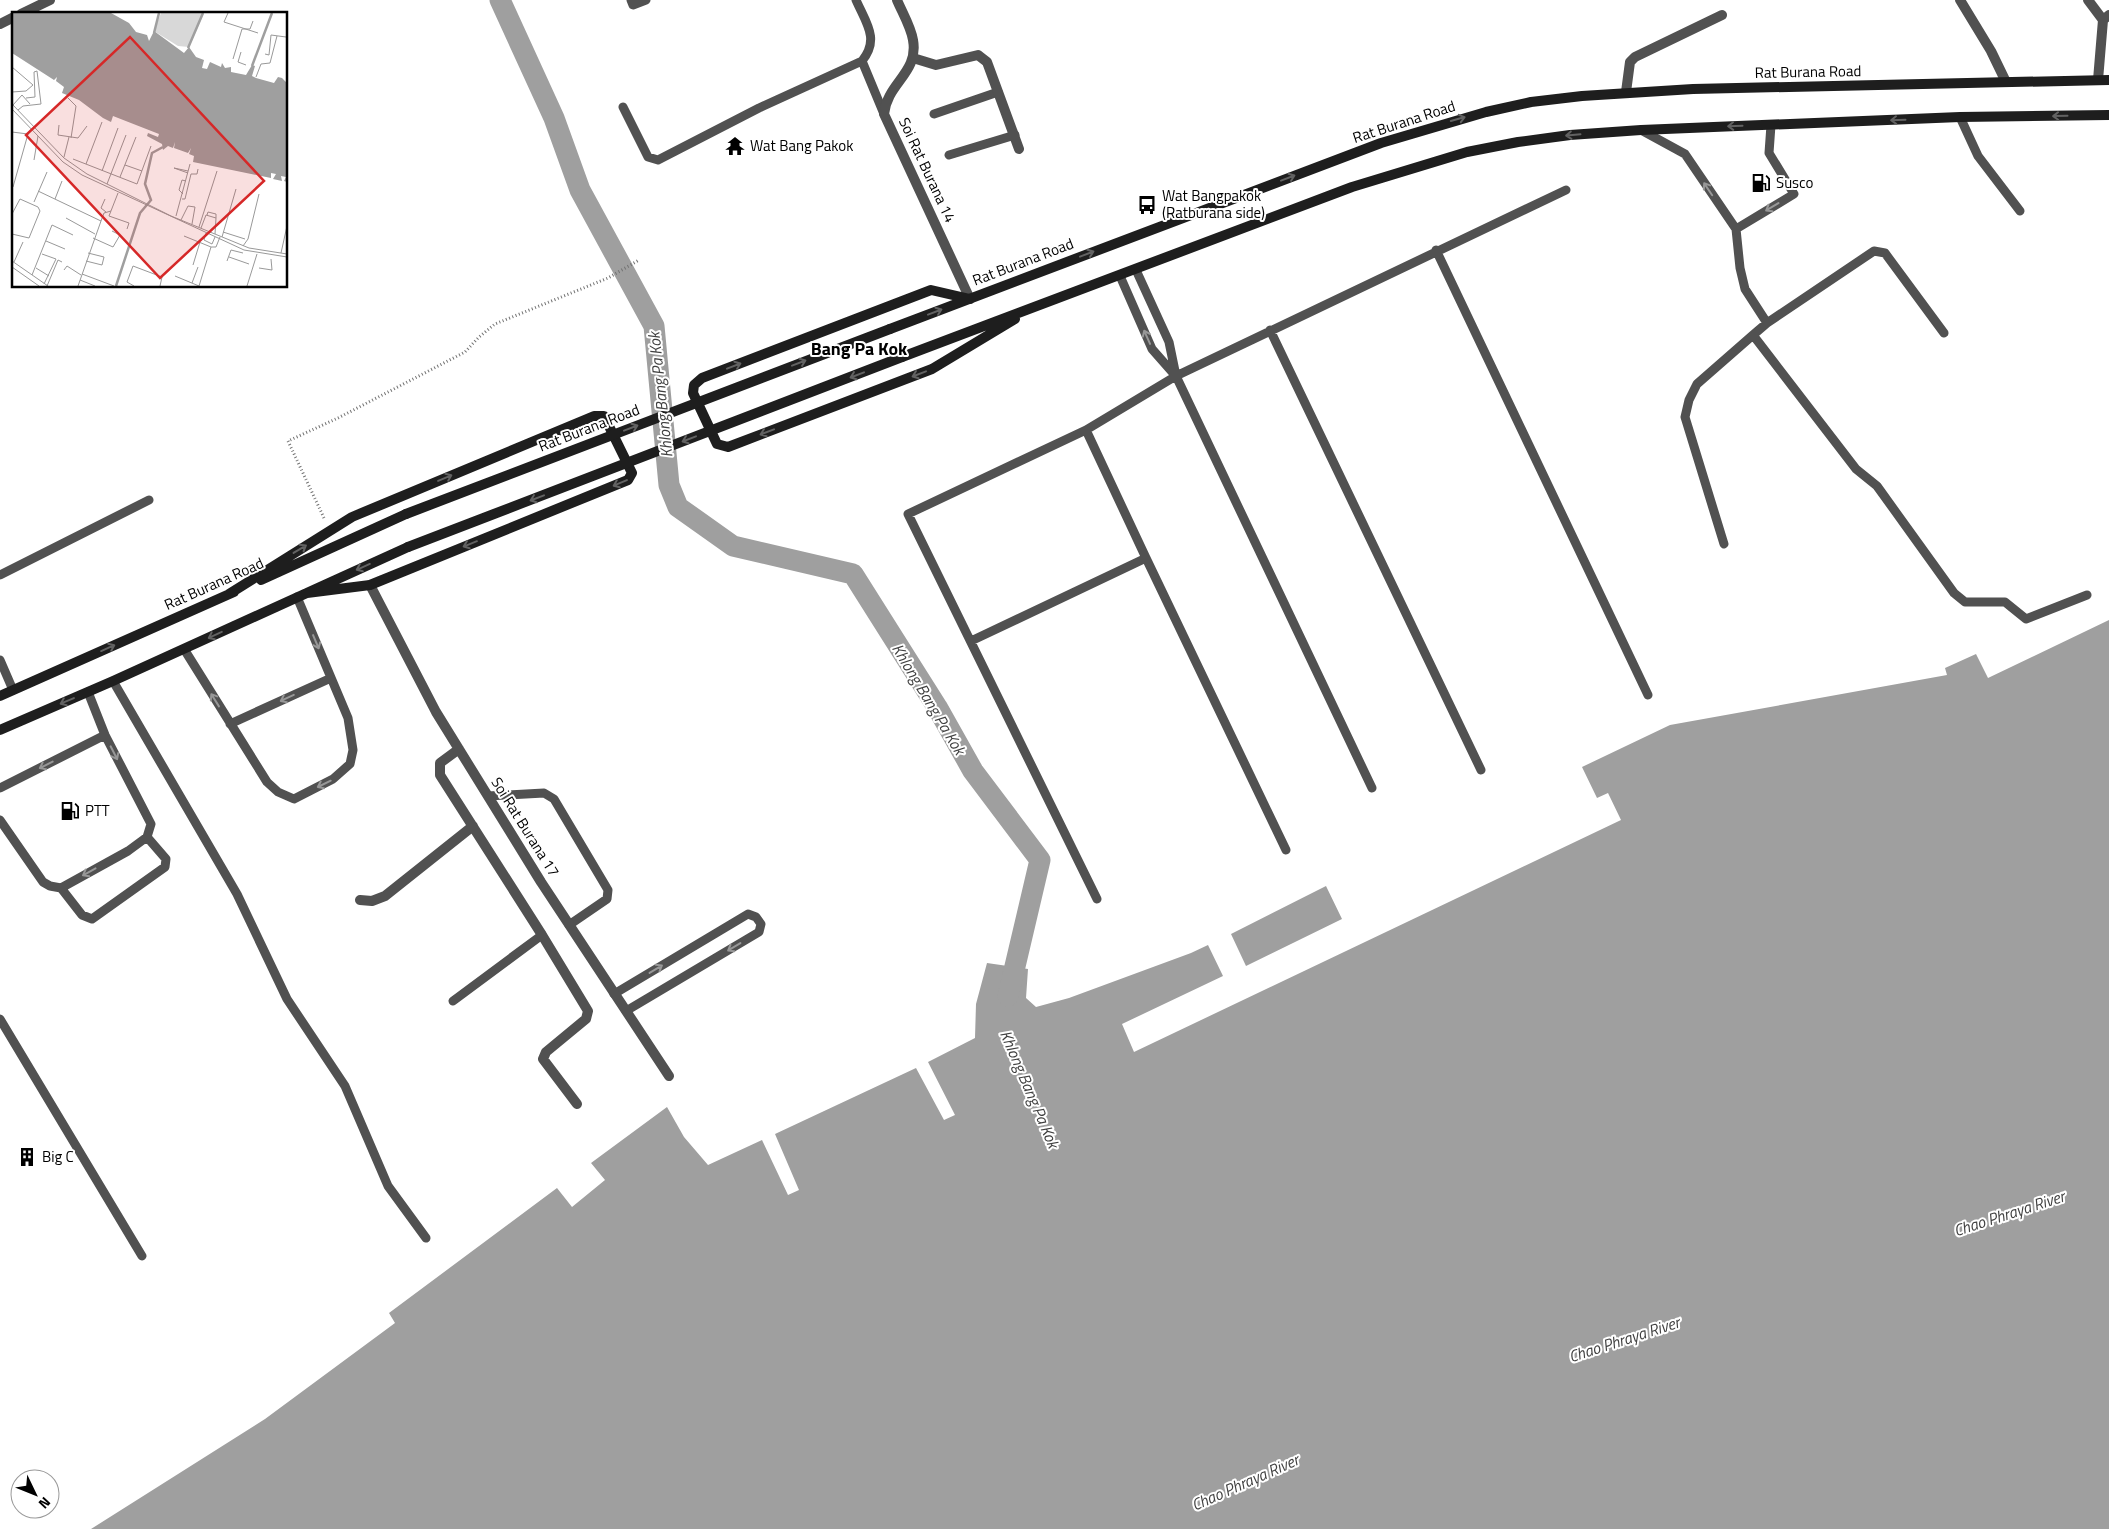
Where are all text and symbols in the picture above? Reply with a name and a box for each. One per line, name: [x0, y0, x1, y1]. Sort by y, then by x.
inset map: [12, 12, 288, 288]
street label: Rat Burana Road: [1755, 59, 1861, 84]
street label: Rat Burana Road: [1350, 94, 1458, 149]
one-way arrow: [2053, 111, 2069, 121]
street label: Soi Rat Burana 14: [893, 113, 962, 226]
one-way arrow: [1450, 114, 1466, 124]
one-way arrow: [1890, 115, 1906, 124]
one-way arrow: [1728, 122, 1744, 131]
one-way arrow: [1565, 130, 1581, 140]
place label: Wat Bang Pakok: [750, 134, 853, 157]
temple icon: Wat Bang Pakok: [724, 135, 746, 157]
place label: Susco: [1776, 171, 1814, 194]
fuel station icon: Susco: [1750, 172, 1772, 194]
one-way arrow: [1280, 173, 1296, 182]
one-way arrow: [1703, 182, 1713, 196]
place label: Wat Bangpakok (Ratburana side): [1162, 184, 1265, 224]
bus stop icon: Wat Bangpakok (Ratburana side): [1136, 194, 1158, 216]
one-way arrow: [1766, 202, 1780, 212]
street label: Rat Burana Road: [969, 232, 1077, 291]
one-way arrow: [1079, 249, 1094, 258]
one-way arrow: [927, 307, 942, 316]
water label: Khlong Bang Pa Kok: [641, 329, 679, 459]
one-way arrow: [1142, 330, 1151, 345]
district label: Bang Pa Kok: [811, 335, 908, 362]
one-way arrow: [792, 358, 807, 367]
one-way arrow: [726, 361, 741, 370]
one-way arrow: [912, 370, 927, 379]
one-way arrow: [850, 371, 865, 380]
street label: Rat Burana Road: [535, 398, 643, 457]
one-way arrow: [623, 423, 639, 432]
one-way arrow: [760, 428, 775, 437]
one-way arrow: [682, 435, 697, 444]
one-way arrow: [438, 473, 453, 482]
one-way arrow: [613, 478, 628, 488]
one-way arrow: [530, 493, 545, 503]
one-way arrow: [463, 540, 478, 549]
one-way arrow: [292, 544, 306, 554]
street label: Rat Burana Road: [160, 551, 267, 616]
one-way arrow: [356, 563, 371, 573]
one-way arrow: [208, 630, 223, 640]
one-way arrow: [311, 634, 321, 649]
water label: Khlong Bang Pa Kok: [886, 639, 973, 761]
one-way arrow: [101, 642, 116, 652]
one-way arrow: [210, 693, 221, 707]
one-way arrow: [280, 694, 295, 704]
one-way arrow: [60, 697, 75, 707]
one-way arrow: [109, 745, 119, 760]
one-way arrow: [39, 761, 54, 770]
street label: Soi Rat Burana 17: [486, 772, 565, 881]
one-way arrow: [316, 779, 331, 789]
place label: PTT: [85, 799, 110, 822]
fuel station icon: PTT: [59, 800, 81, 822]
one-way arrow: [82, 868, 96, 878]
one-way arrow: [727, 943, 741, 953]
one-way arrow: [649, 963, 663, 973]
water label: Khlong Bang Pa Kok: [994, 1026, 1066, 1153]
place label: Big C: [42, 1145, 74, 1168]
building icon: Big C: [16, 1146, 38, 1168]
water label: Chao Phraya River: [1950, 1183, 2069, 1242]
water label: Chao Phraya River: [1565, 1309, 1684, 1368]
water label: Chao Phraya River: [1187, 1447, 1304, 1516]
north arrow: [10, 1469, 60, 1519]
text: N: [34, 1492, 56, 1514]

